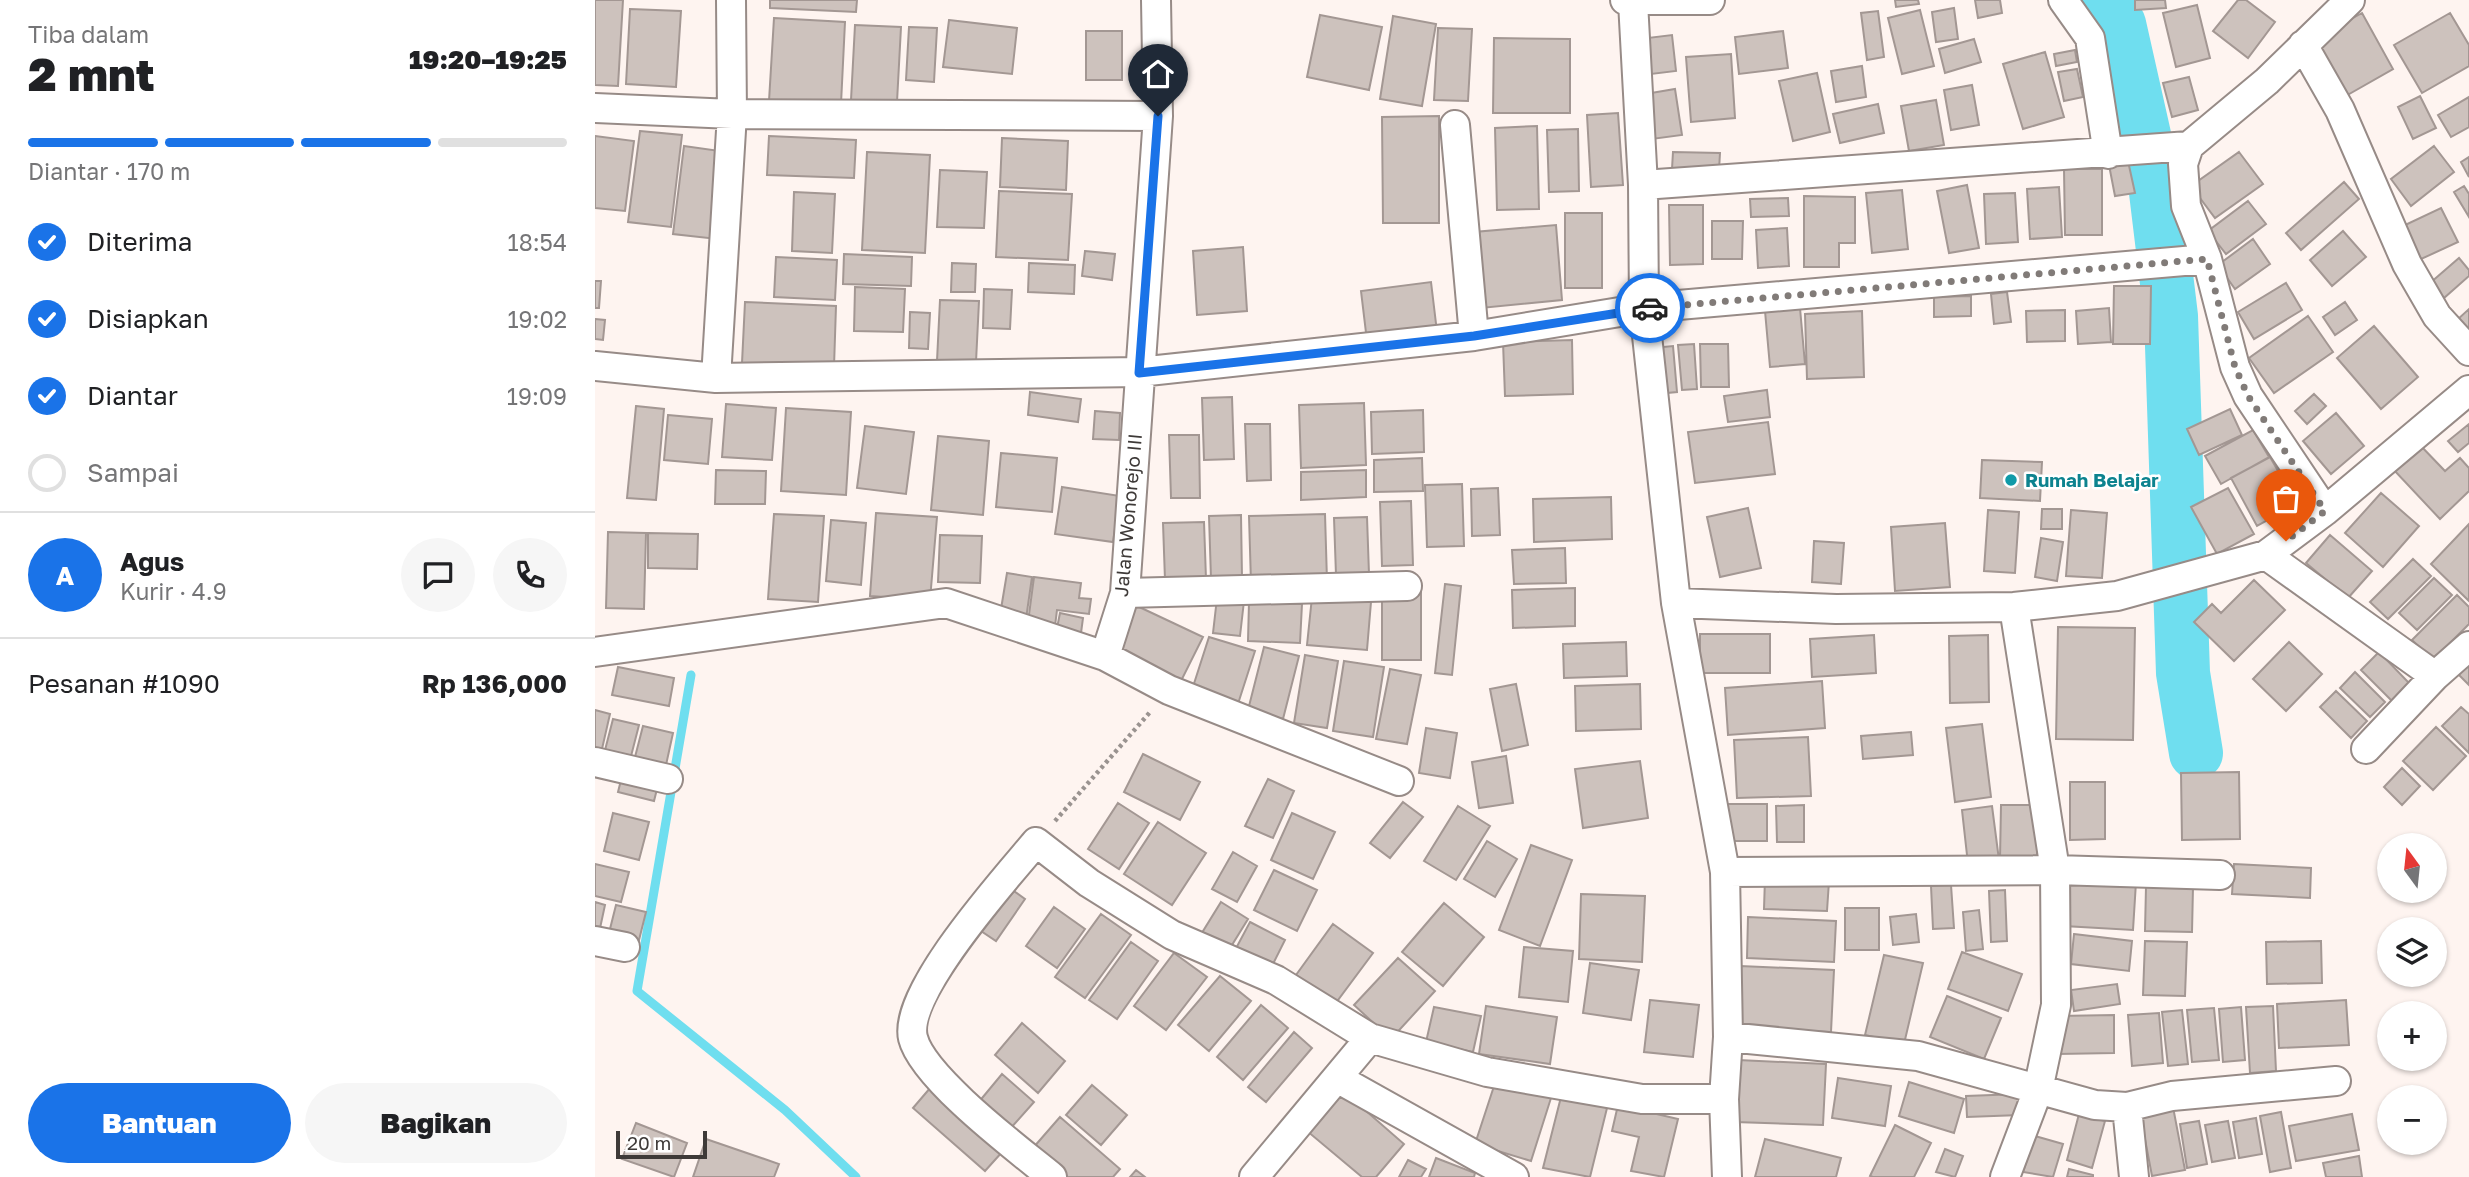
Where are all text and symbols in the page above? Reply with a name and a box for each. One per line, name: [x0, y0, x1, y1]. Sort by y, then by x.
text: Tiba dalam: [28, 20, 149, 48]
text: 19:20–19:25: [409, 44, 567, 75]
pin: [1128, 44, 1188, 116]
text: 2 mnt: [28, 46, 155, 101]
icon: home: [1139, 55, 1177, 93]
text: Diantar · 170 m: [28, 157, 190, 185]
icon: check: [28, 223, 66, 261]
text: Diterima: [87, 226, 192, 257]
text: 18:54: [508, 228, 567, 256]
courier: [1615, 273, 1685, 343]
icon: car: [1631, 289, 1669, 327]
icon: check: [28, 300, 66, 338]
text: Disiapkan: [87, 303, 209, 334]
text: 19:02: [507, 305, 567, 333]
icon: check: [28, 377, 66, 415]
text: Diantar: [87, 380, 178, 411]
text: 19:09: [507, 382, 567, 410]
street label: Jalan Wonorejo III: [1109, 432, 1146, 598]
text: Sampai: [87, 457, 179, 488]
place label: Rumah Belajar: [2025, 468, 2159, 491]
pin: [2256, 469, 2316, 541]
marker: Rumah Belajar: [2003, 472, 2019, 488]
icon: bag: [2267, 480, 2305, 518]
button: chat: [401, 538, 475, 612]
button: phone: [493, 538, 567, 612]
text: Agus: [120, 546, 184, 577]
text: A: [56, 560, 74, 591]
text: Kurir · 4.9: [120, 577, 227, 605]
text: Pesanan #1090: [28, 668, 220, 699]
text: Rp 136,000: [422, 668, 567, 699]
north arrow: [2377, 833, 2447, 903]
map controls: [2377, 833, 2447, 1155]
button: layers: [2377, 917, 2447, 987]
button: +: [2377, 1001, 2447, 1071]
button: Bantuan: [28, 1083, 291, 1163]
button: Bagikan: [305, 1083, 567, 1163]
button: −: [2377, 1085, 2447, 1155]
scale bar: [616, 1128, 707, 1160]
text: 20 m: [627, 1131, 671, 1154]

